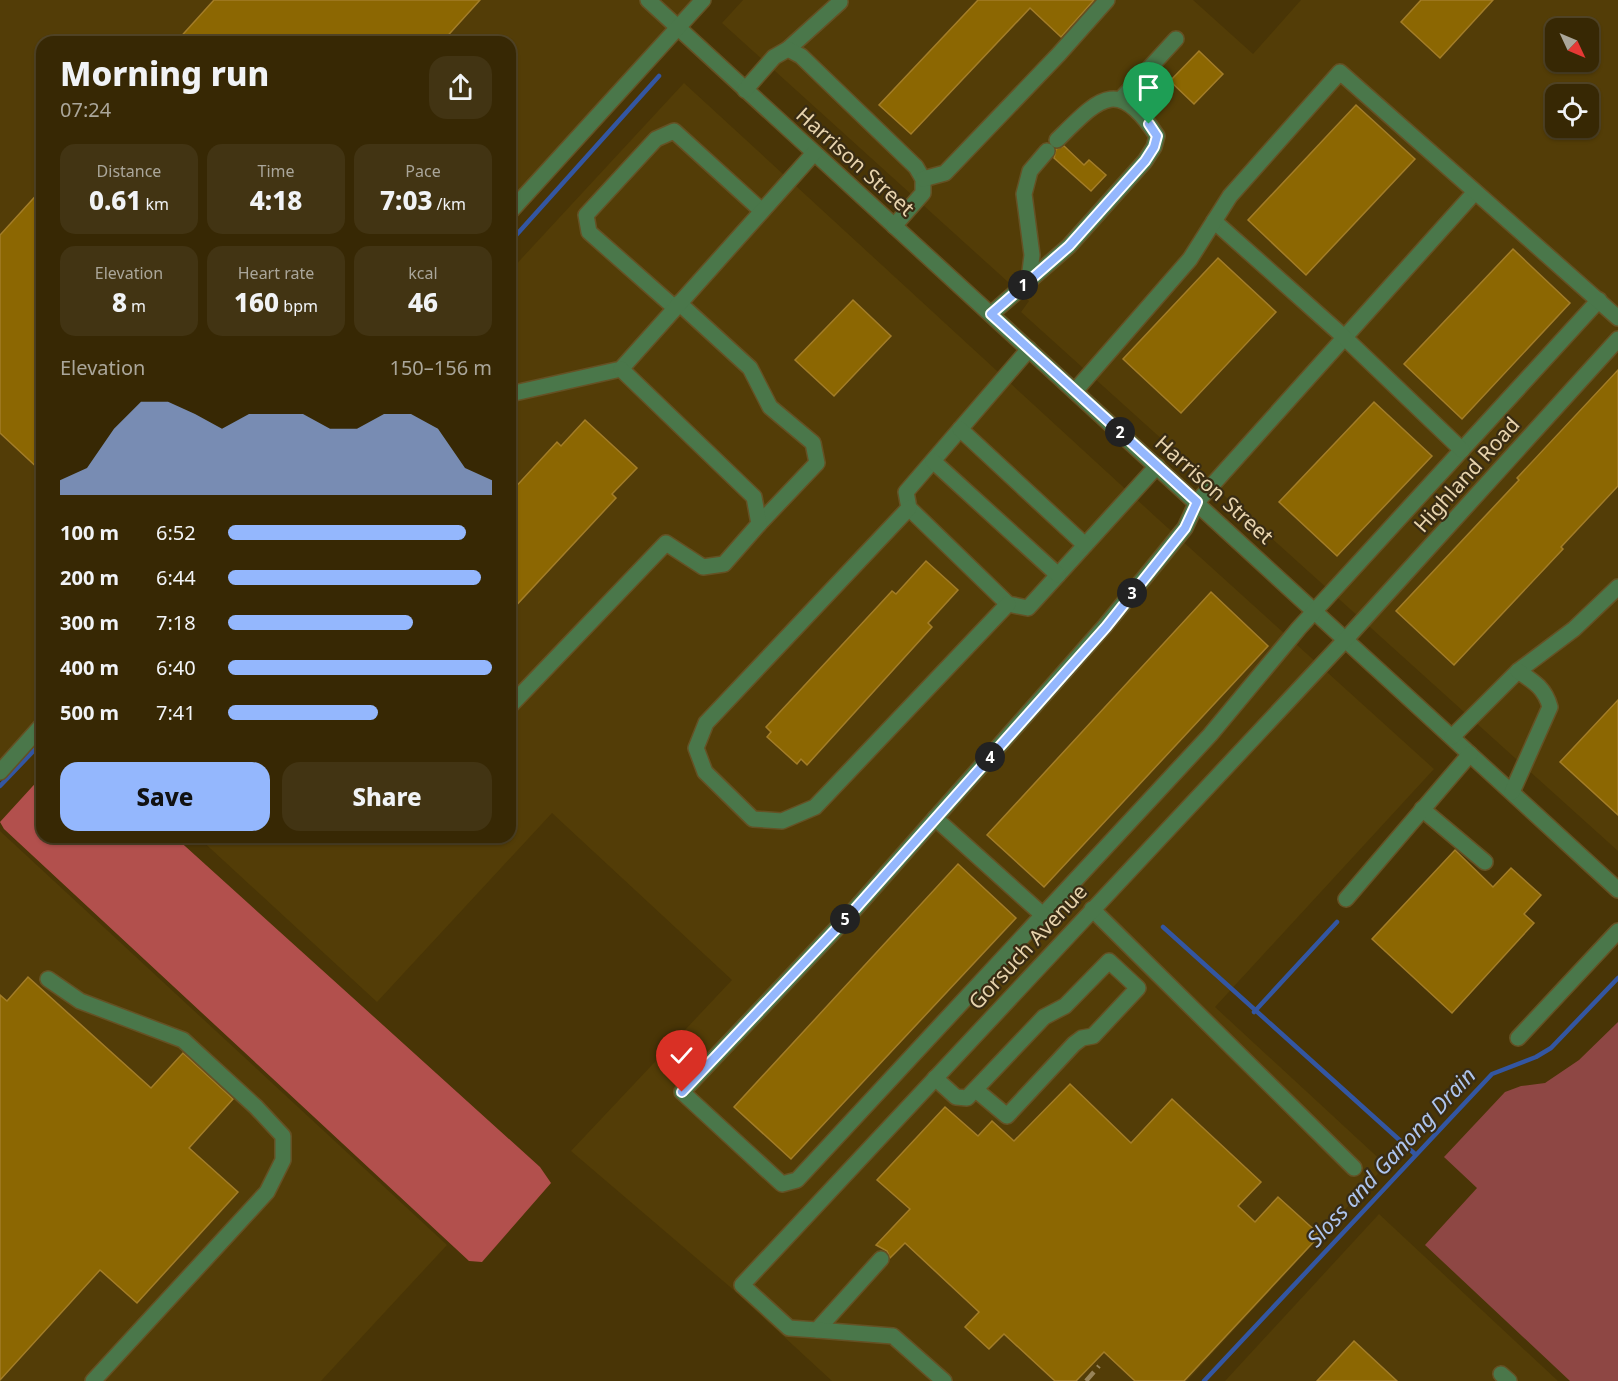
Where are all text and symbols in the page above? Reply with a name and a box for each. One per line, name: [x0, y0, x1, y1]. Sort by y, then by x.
north arrow: [1545, 18, 1599, 72]
map controls: [1545, 18, 1599, 138]
text: Morning run: [60, 51, 269, 96]
button: share: [429, 56, 492, 119]
pin: [1123, 62, 1174, 124]
icon: arrive: [1132, 71, 1165, 104]
button: locate: [1545, 84, 1599, 138]
text: 07:24: [60, 96, 111, 123]
street label: Harrison Street: [791, 101, 921, 222]
text: Distance: [97, 160, 161, 182]
text: Time: [257, 160, 295, 182]
text: Pace: [405, 160, 441, 182]
text: 0.61: [89, 182, 141, 218]
text: 4:18: [250, 182, 302, 218]
text: 7:03: [380, 182, 432, 218]
text: km: [141, 193, 169, 215]
text: /km: [432, 193, 466, 215]
text: Elevation: [95, 262, 163, 284]
text: Heart rate: [238, 262, 314, 284]
text: kcal: [408, 262, 438, 284]
pin: 1: [1008, 270, 1038, 300]
text: 1: [1018, 274, 1028, 296]
text: 8: [112, 284, 127, 320]
text: 160: [234, 284, 279, 320]
text: 46: [408, 284, 438, 320]
text: m: [127, 295, 146, 317]
text: bpm: [279, 295, 318, 317]
text: Elevation: [60, 354, 145, 381]
text: 150–156 m: [389, 354, 492, 381]
street label: Highland Road: [1407, 411, 1525, 538]
pin: 2: [1105, 417, 1135, 447]
text: 2: [1115, 421, 1125, 443]
street label: Harrison Street: [1150, 429, 1280, 550]
text: 100 m: [60, 519, 119, 546]
text: 6:52: [156, 519, 196, 546]
text: 200 m: [60, 564, 119, 591]
text: 6:44: [156, 564, 196, 591]
pin: 3: [1117, 578, 1147, 608]
text: 3: [1127, 582, 1137, 604]
text: 300 m: [60, 609, 119, 636]
text: 7:18: [156, 609, 196, 636]
text: 400 m: [60, 654, 119, 681]
text: 6:40: [156, 654, 196, 681]
text: 500 m: [60, 699, 119, 726]
text: 7:41: [156, 699, 196, 726]
pin: 4: [975, 742, 1005, 772]
text: 4: [985, 746, 995, 768]
button: Save: [60, 762, 270, 831]
button: Share: [282, 762, 492, 831]
street label: Gorsuch Avenue: [962, 878, 1093, 1015]
pin: 5: [830, 904, 860, 934]
text: 5: [840, 908, 850, 930]
pin: [656, 1030, 707, 1092]
icon: check: [665, 1039, 698, 1072]
water label: Sloss and Ganong Drain: [1299, 1060, 1481, 1253]

